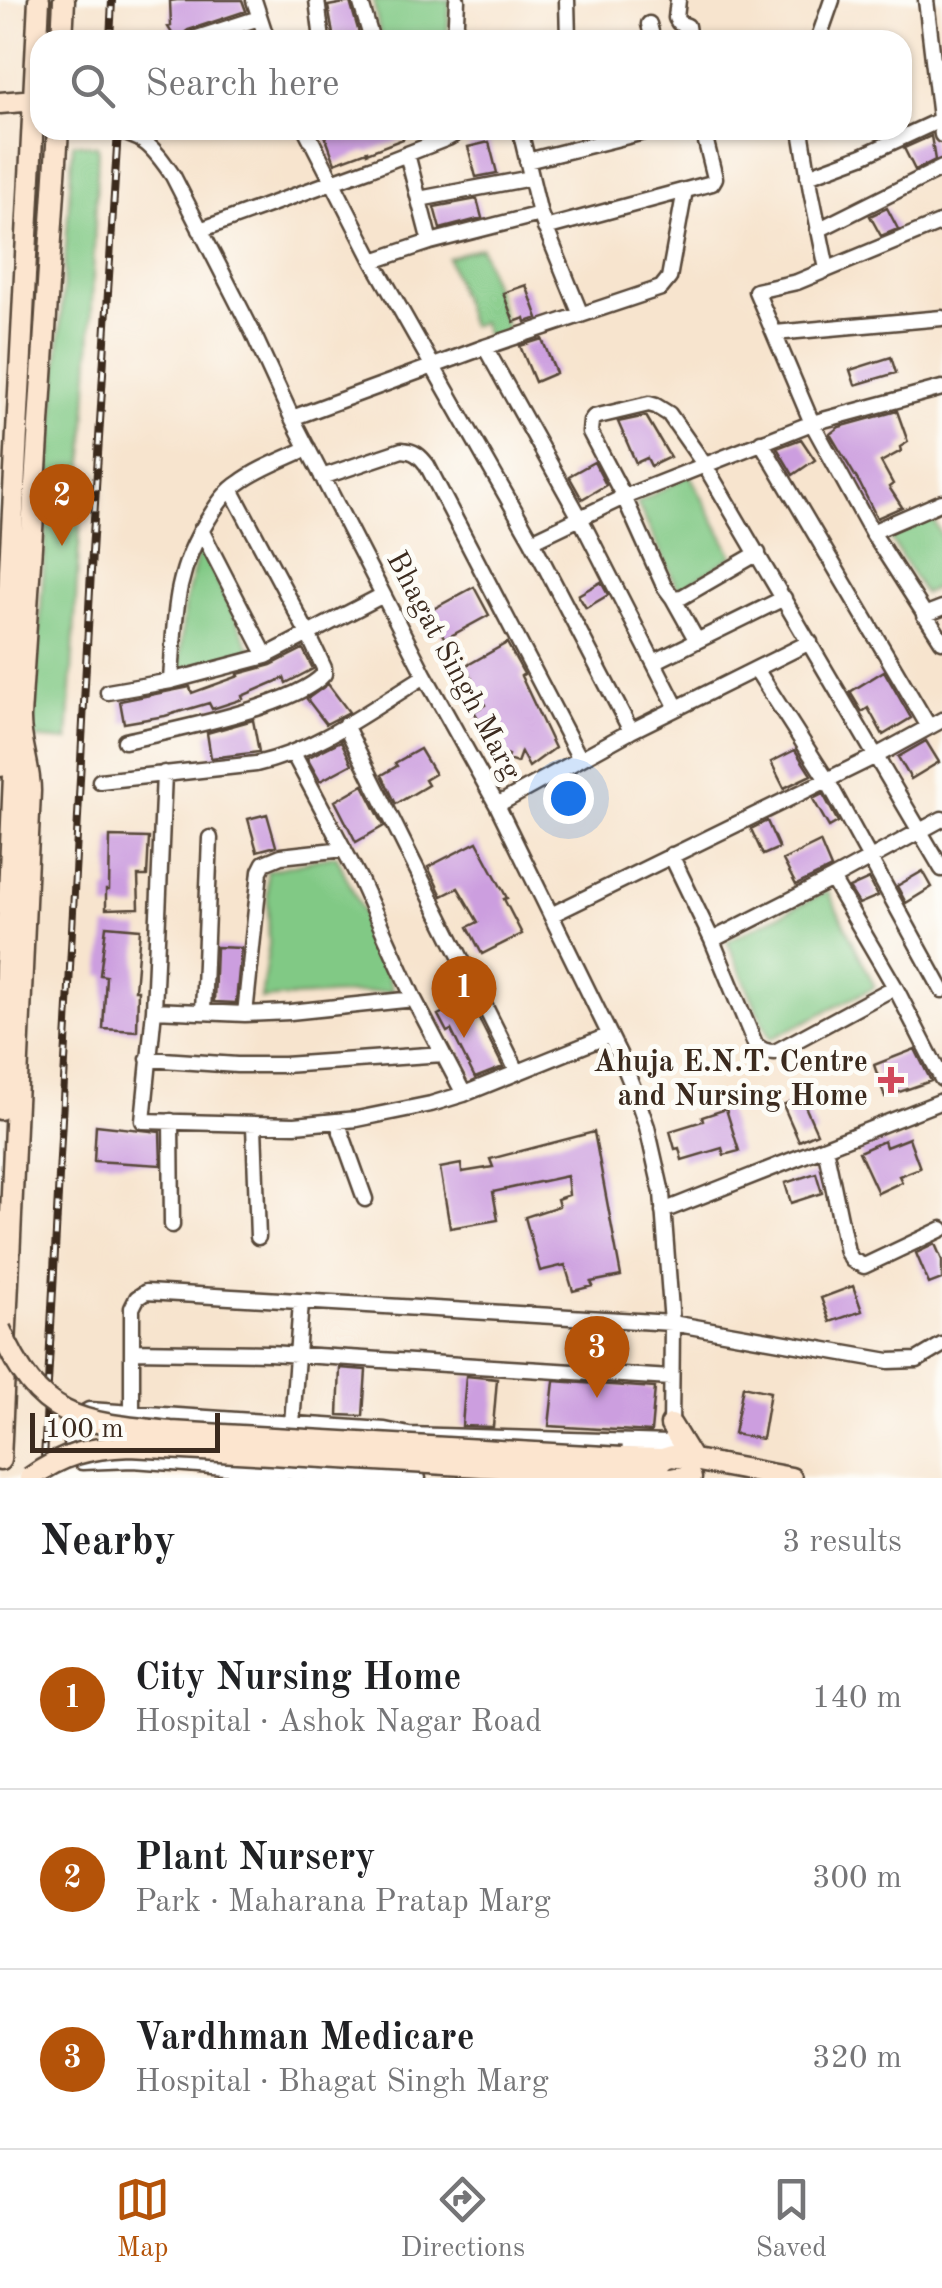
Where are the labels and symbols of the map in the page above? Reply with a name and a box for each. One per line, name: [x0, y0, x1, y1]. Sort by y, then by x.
pin: 2: [30, 464, 94, 546]
street label: Bhagat Singh Marg: [380, 547, 526, 785]
your location: [543, 773, 594, 824]
pin: 1: [432, 956, 496, 1038]
place label: Ahuja E.N.T. Centre and Nursing Home: [593, 1048, 868, 1112]
marker: Ahuja E.N.T. Centre and Nursing Home: [878, 1067, 904, 1093]
pin: 3: [564, 1316, 630, 1398]
scale bar: [30, 1408, 220, 1452]

